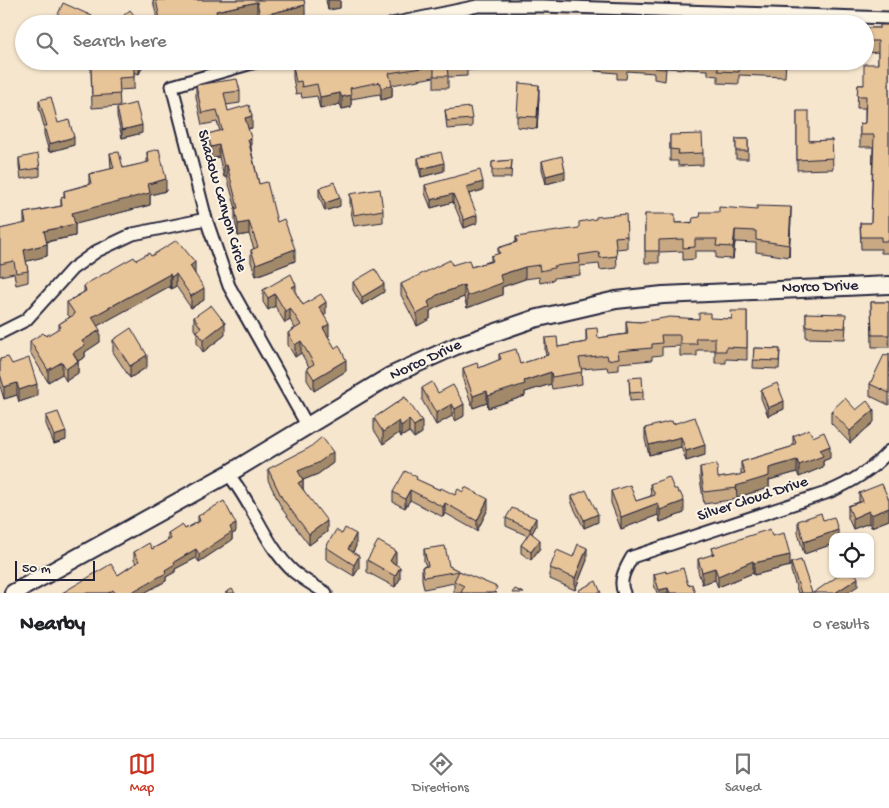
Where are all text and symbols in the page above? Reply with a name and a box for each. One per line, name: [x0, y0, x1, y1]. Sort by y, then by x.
search box: [15, 15, 874, 70]
icon: search: [33, 29, 61, 57]
text: Search here: [73, 31, 167, 54]
street label: Shadow Canyon Circle: [192, 128, 251, 275]
street label: Norco Drive: [781, 277, 859, 299]
street label: Norco Drive: [387, 336, 465, 386]
street label: Silver Cloud Drive: [695, 473, 811, 527]
map controls: [829, 533, 874, 578]
button: locate: [829, 533, 874, 578]
scale bar: [15, 558, 95, 581]
text: 50 m: [22, 561, 51, 578]
text: Nearby: [20, 613, 85, 638]
text: 0 results: [813, 616, 869, 635]
tab: Map: [128, 750, 156, 797]
tab: Directions: [412, 750, 469, 797]
tab: Saved: [725, 750, 761, 797]

